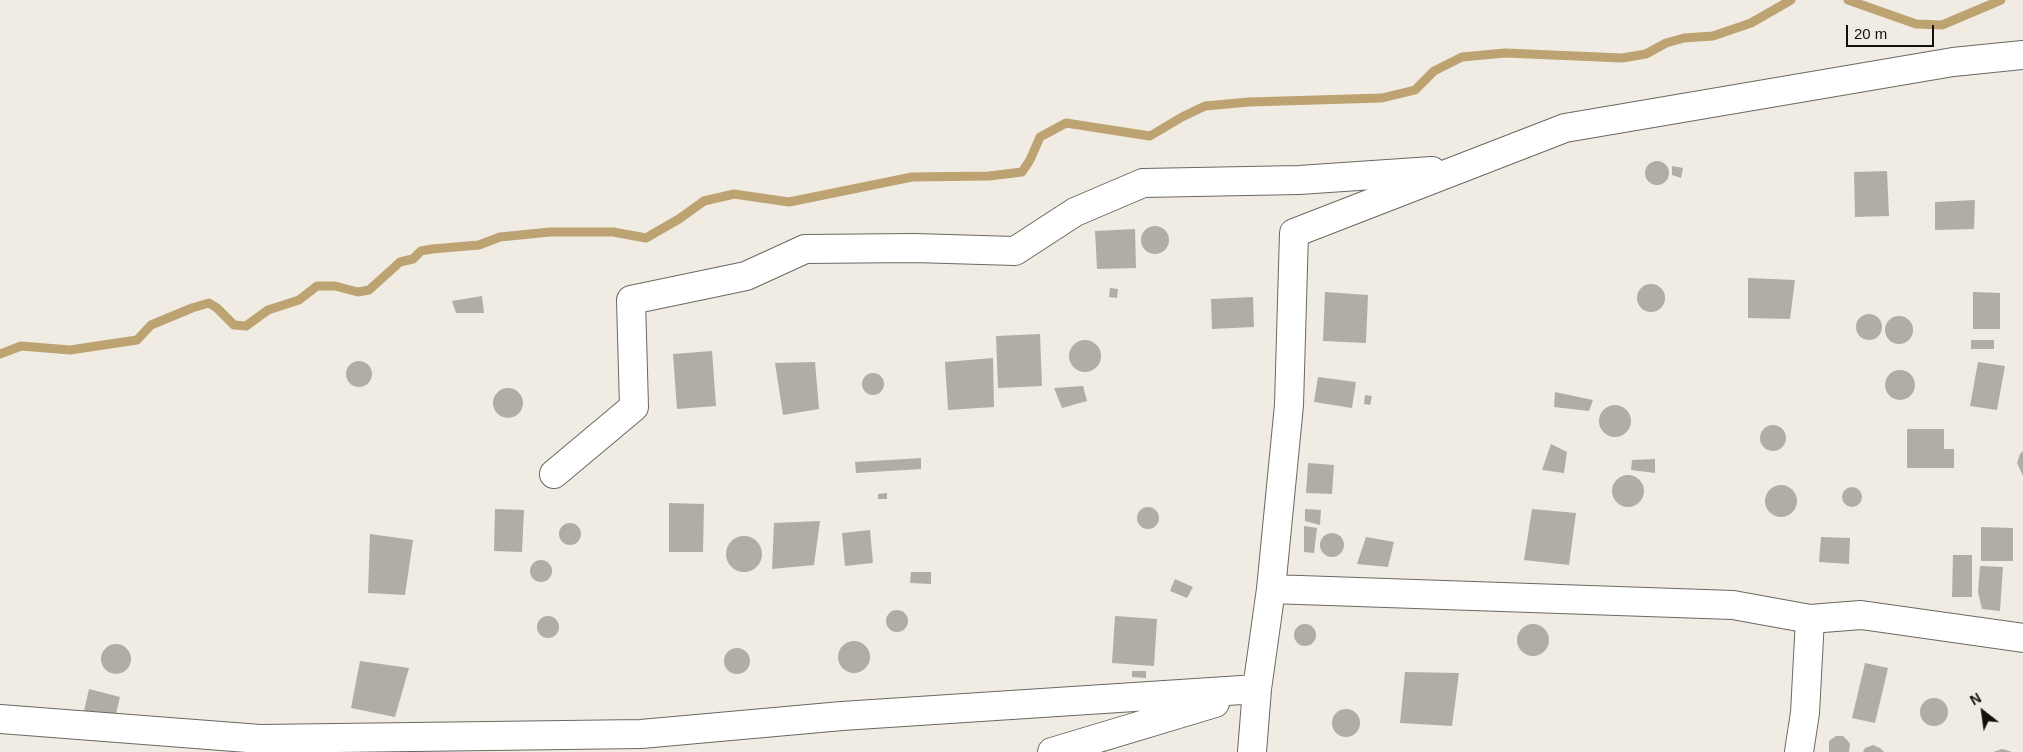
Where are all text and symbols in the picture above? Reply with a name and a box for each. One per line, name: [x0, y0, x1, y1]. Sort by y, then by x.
scale bar: [1848, 15, 1936, 47]
text: 20 m: [1854, 25, 1887, 42]
north arrow: [1958, 687, 2008, 737]
text: N: [1967, 690, 1984, 708]

